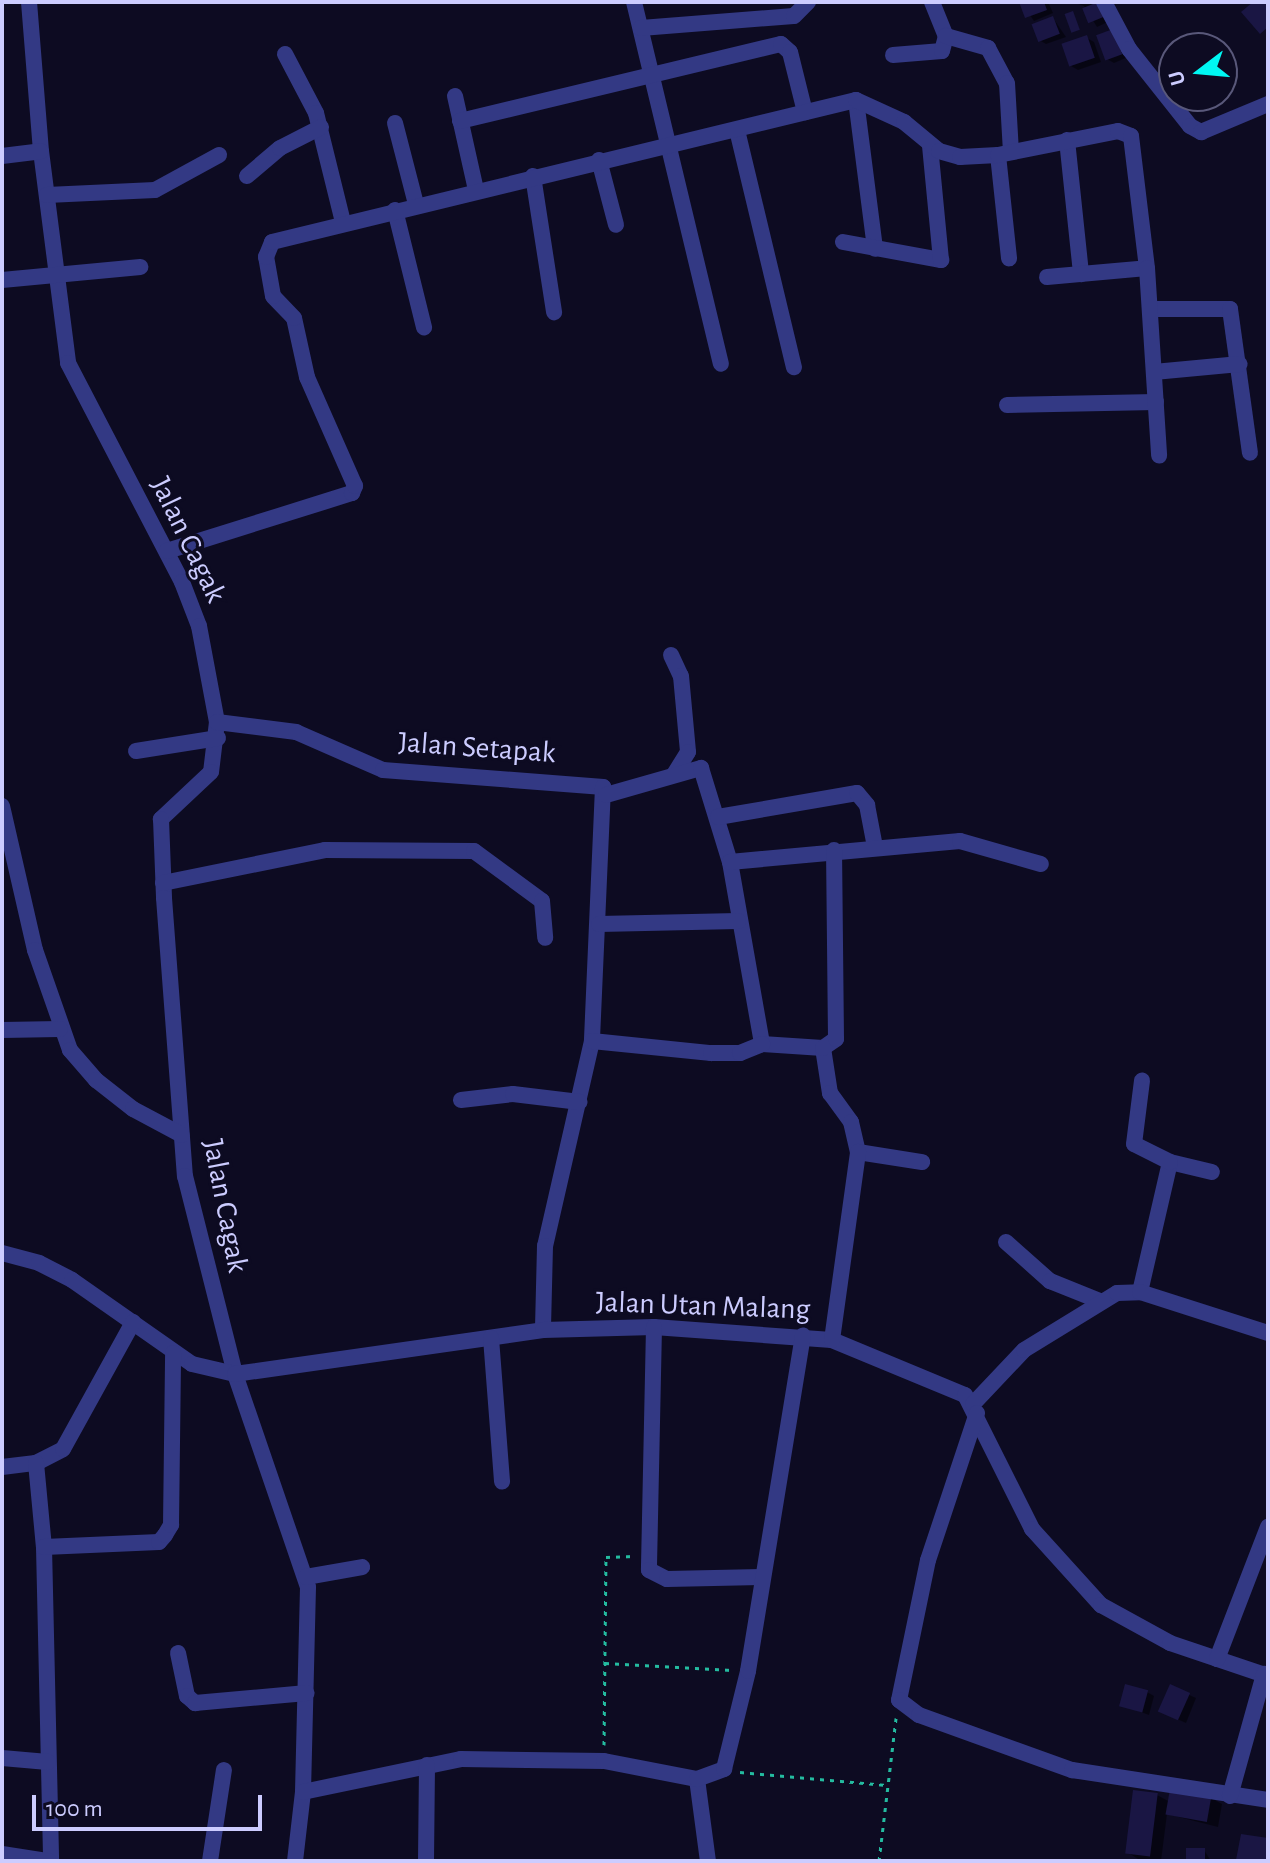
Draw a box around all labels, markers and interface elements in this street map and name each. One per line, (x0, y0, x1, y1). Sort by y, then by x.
north arrow (1158, 32, 1238, 112)
text: U (1164, 68, 1189, 88)
street label: Jalan Cagak (142, 471, 234, 609)
street label: Jalan Setapak (397, 725, 557, 771)
street label: Jalan Cagak (194, 1136, 256, 1276)
street label: Jalan Utan Malang (595, 1284, 811, 1328)
scale bar (36, 1779, 266, 1829)
text: 100 m (46, 1797, 103, 1821)

